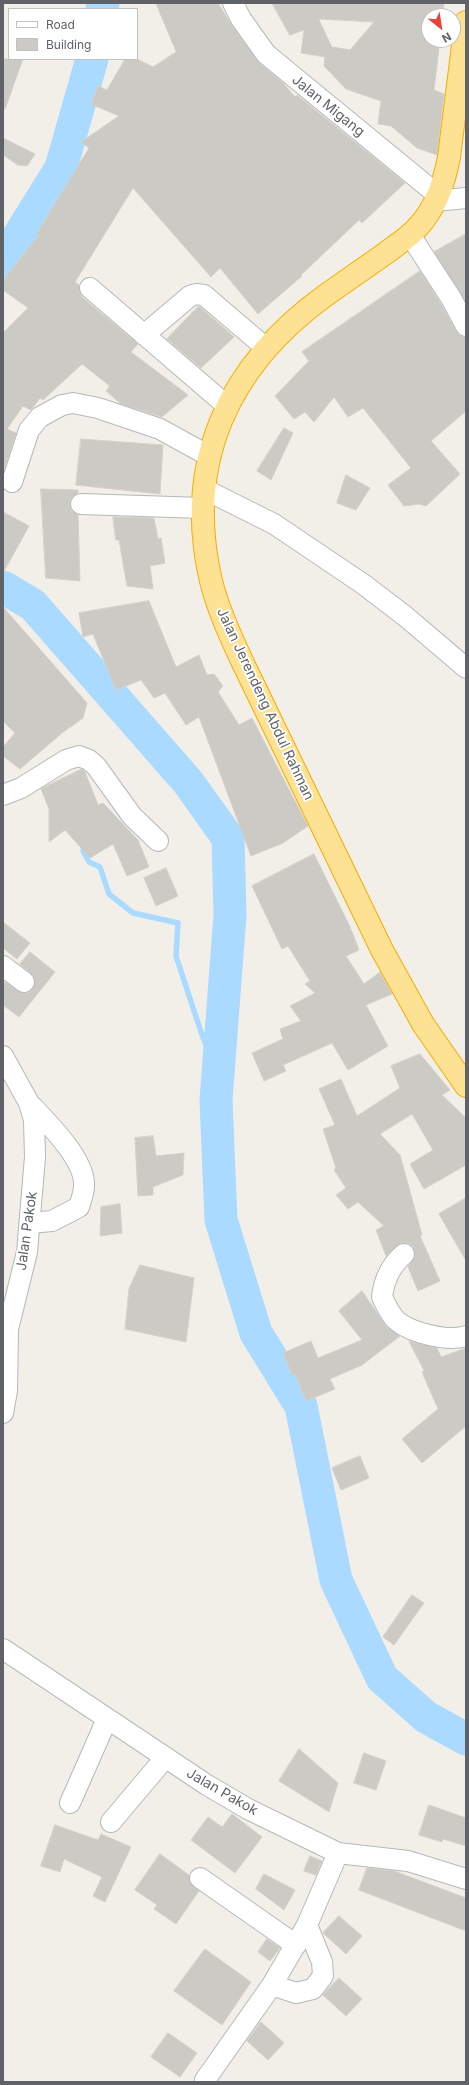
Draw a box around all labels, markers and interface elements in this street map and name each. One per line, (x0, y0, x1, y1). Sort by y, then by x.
legend (8, 8, 138, 60)
north arrow (421, 8, 461, 48)
text: Road (46, 17, 75, 32)
text: N (439, 29, 454, 46)
text: Building (46, 37, 91, 52)
street label: Jalan Migang (288, 72, 368, 140)
street label: Jalan Jerendeng Abdul Rahman (213, 605, 317, 803)
street label: Jalan Pakok (13, 1190, 41, 1272)
street label: Jalan Pakok (183, 1765, 261, 1819)

